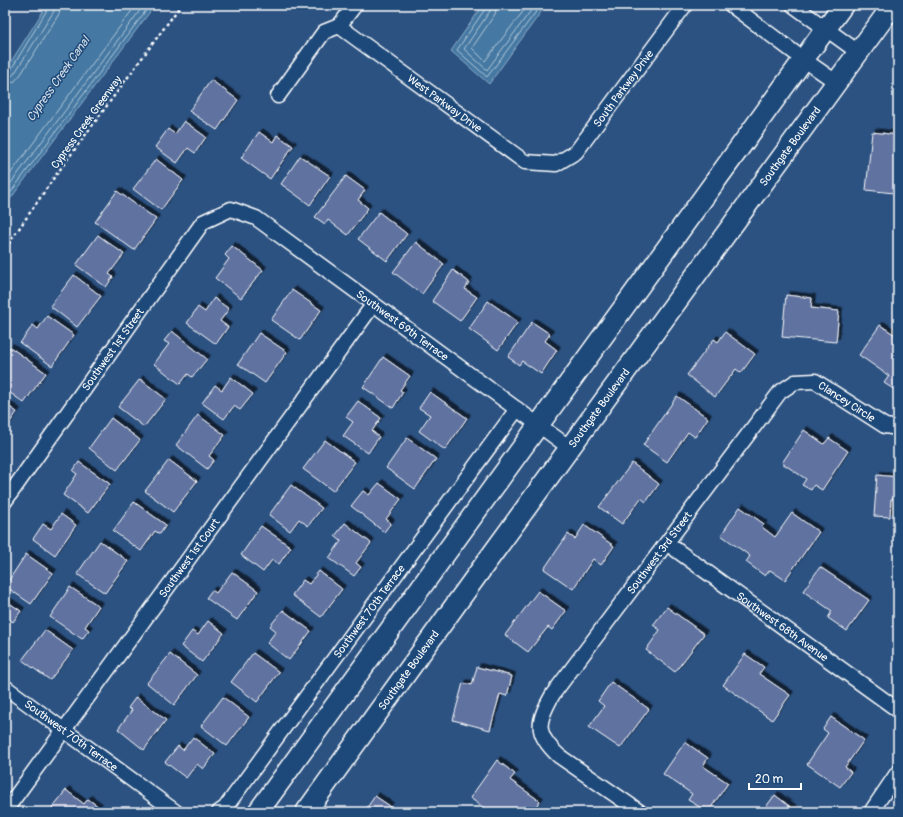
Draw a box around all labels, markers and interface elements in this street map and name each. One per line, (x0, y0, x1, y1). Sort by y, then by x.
water label: Cypress Creek Canal (24, 33, 94, 125)
street label: South Parkway Drive (591, 47, 657, 130)
street label: West Parkway Drive (405, 72, 485, 136)
street label: Cypress Creek Greenway (48, 73, 125, 171)
street label: Southgate Boulevard (757, 104, 824, 189)
street label: Southwest 69th Terrace (353, 288, 451, 364)
street label: Southwest 1st Street (79, 305, 147, 393)
street label: Southgate Boulevard (566, 366, 633, 451)
street label: Clancey Circle (816, 379, 878, 425)
street label: Southwest 3rd Street (624, 509, 695, 597)
street label: Southwest 1st Court (156, 516, 223, 600)
street label: Southwest 70th Terrace (331, 562, 408, 661)
street label: Southwest 68th Avenue (734, 589, 831, 665)
street label: Southgate Boulevard (376, 628, 442, 713)
street label: Southwest 70th Terrace (22, 697, 121, 775)
scale bar (749, 765, 801, 791)
text: 20 m (755, 772, 784, 787)

